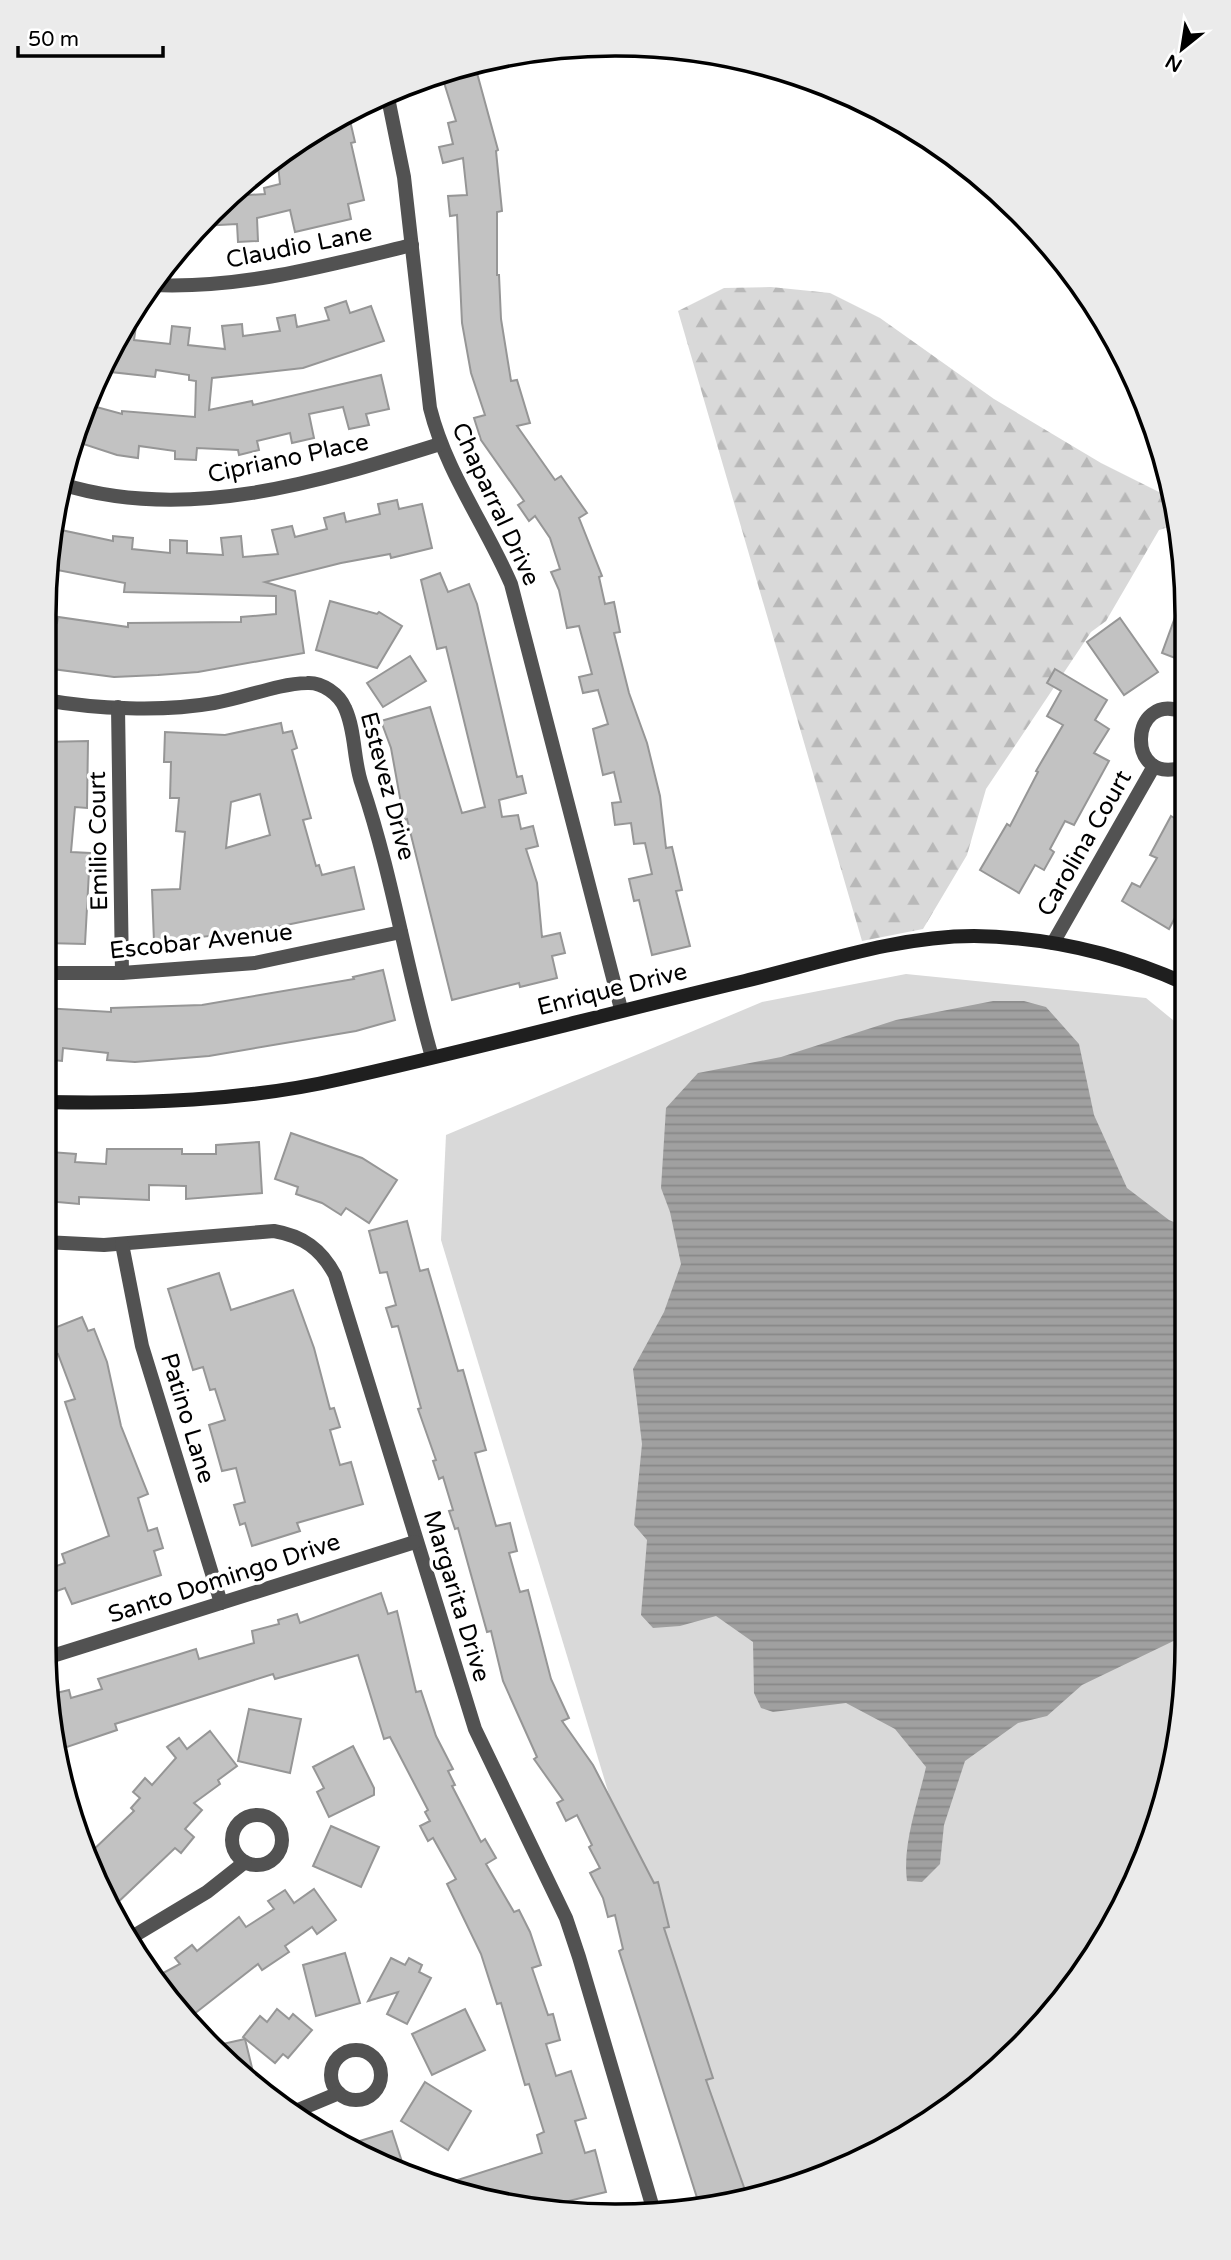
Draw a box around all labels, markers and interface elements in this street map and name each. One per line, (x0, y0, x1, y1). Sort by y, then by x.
scale bar (18, 14, 163, 58)
north arrow (1147, 14, 1217, 84)
text: 50 m (28, 27, 79, 52)
text: N (1162, 50, 1186, 76)
street label: Claudio Lane (224, 218, 375, 275)
street label: Chaparral Drive (445, 418, 546, 590)
street label: Cipriano Place (205, 427, 371, 490)
street label: Estevez Drive (354, 709, 421, 864)
street label: Carolina Court (1031, 765, 1138, 921)
street label: Emilio Court (83, 771, 114, 911)
street label: Escobar Avenue (108, 917, 294, 966)
street label: Enrique Drive (534, 957, 690, 1022)
street label: Patino Lane (154, 1349, 221, 1487)
street label: Margarita Drive (417, 1507, 496, 1685)
street label: Santo Domingo Drive (104, 1527, 344, 1630)

